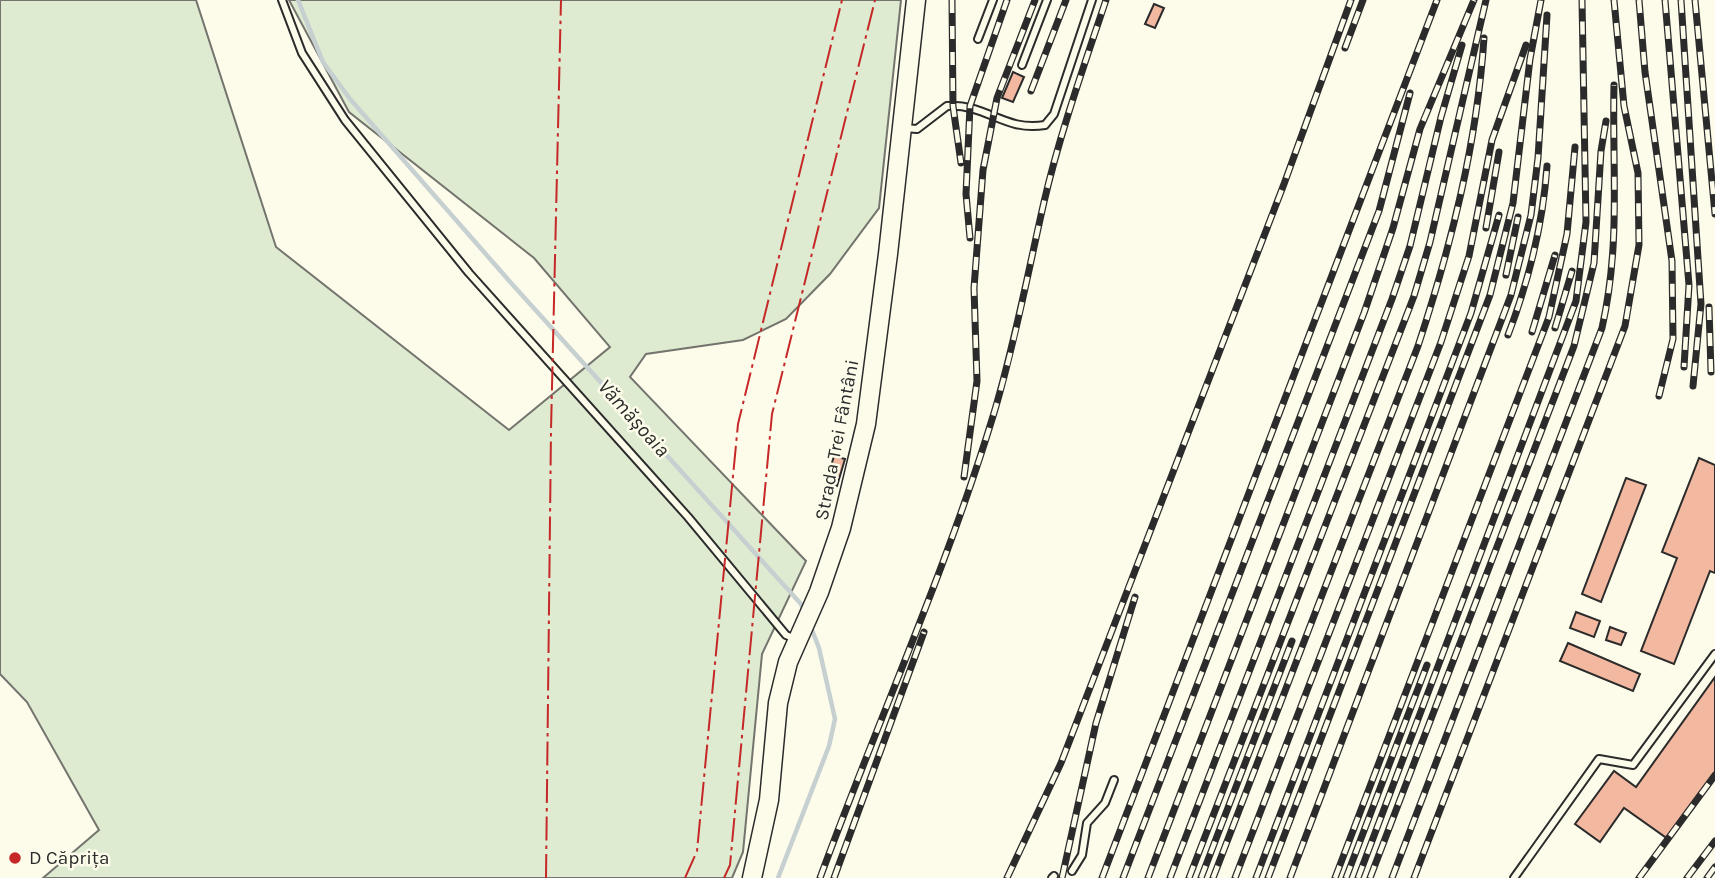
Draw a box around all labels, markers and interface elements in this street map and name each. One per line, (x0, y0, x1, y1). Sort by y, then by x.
street label: Strada Trei Fântâni (811, 358, 863, 522)
water label: Vămășoaia (593, 374, 675, 462)
place label: D Căprița (29, 847, 109, 869)
marker: D Căprița (7, 850, 23, 866)

